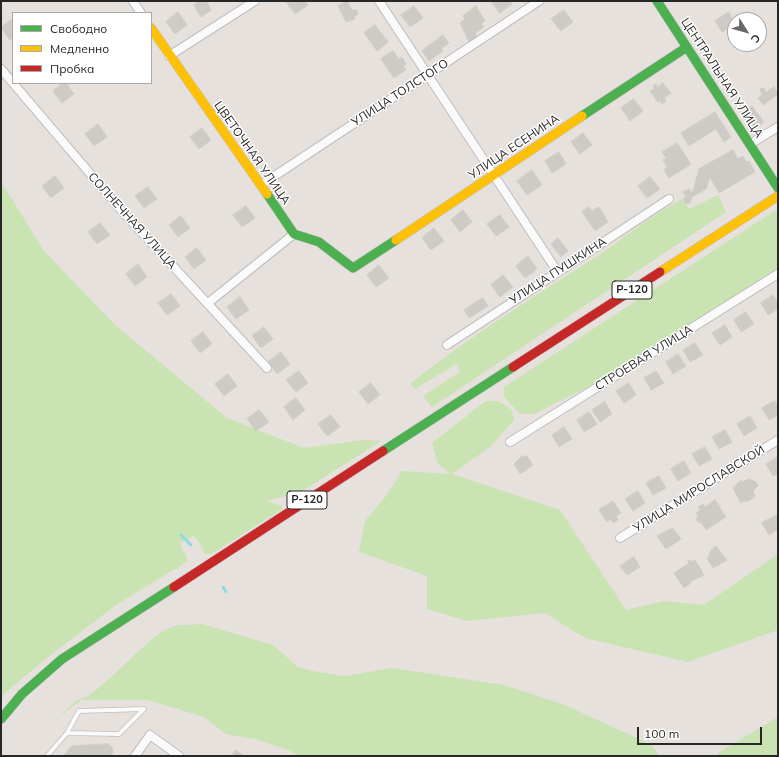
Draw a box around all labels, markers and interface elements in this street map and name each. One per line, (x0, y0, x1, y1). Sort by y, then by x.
legend (12, 12, 152, 84)
north arrow (727, 12, 767, 52)
street label: ЦЕНТРАЛЬНАЯ УЛИЦА (678, 15, 766, 141)
text: Свободно (50, 21, 107, 36)
text: С (748, 31, 764, 46)
text: Медленно (50, 41, 109, 56)
street label: УЛИЦА ТОЛСТОГО (349, 56, 451, 130)
text: Пробка (50, 61, 94, 76)
street label: ЦВЕТОЧНАЯ УЛИЦА (211, 99, 293, 207)
street label: УЛИЦА ЕСЕНИНА (466, 111, 562, 183)
street label: СОЛНЕЧНАЯ УЛИЦА (85, 170, 179, 272)
street label: УЛИЦА ПУШКИНА (507, 234, 609, 308)
road number: Р-120 (612, 281, 652, 299)
street label: СТРОЕВАЯ УЛИЦА (593, 322, 695, 394)
street label: УЛИЦА МИРОСЛАВСКОЙ (631, 442, 767, 536)
road number: Р-120 (287, 491, 327, 509)
scale bar (639, 719, 764, 745)
text: 100 m (644, 726, 679, 741)

